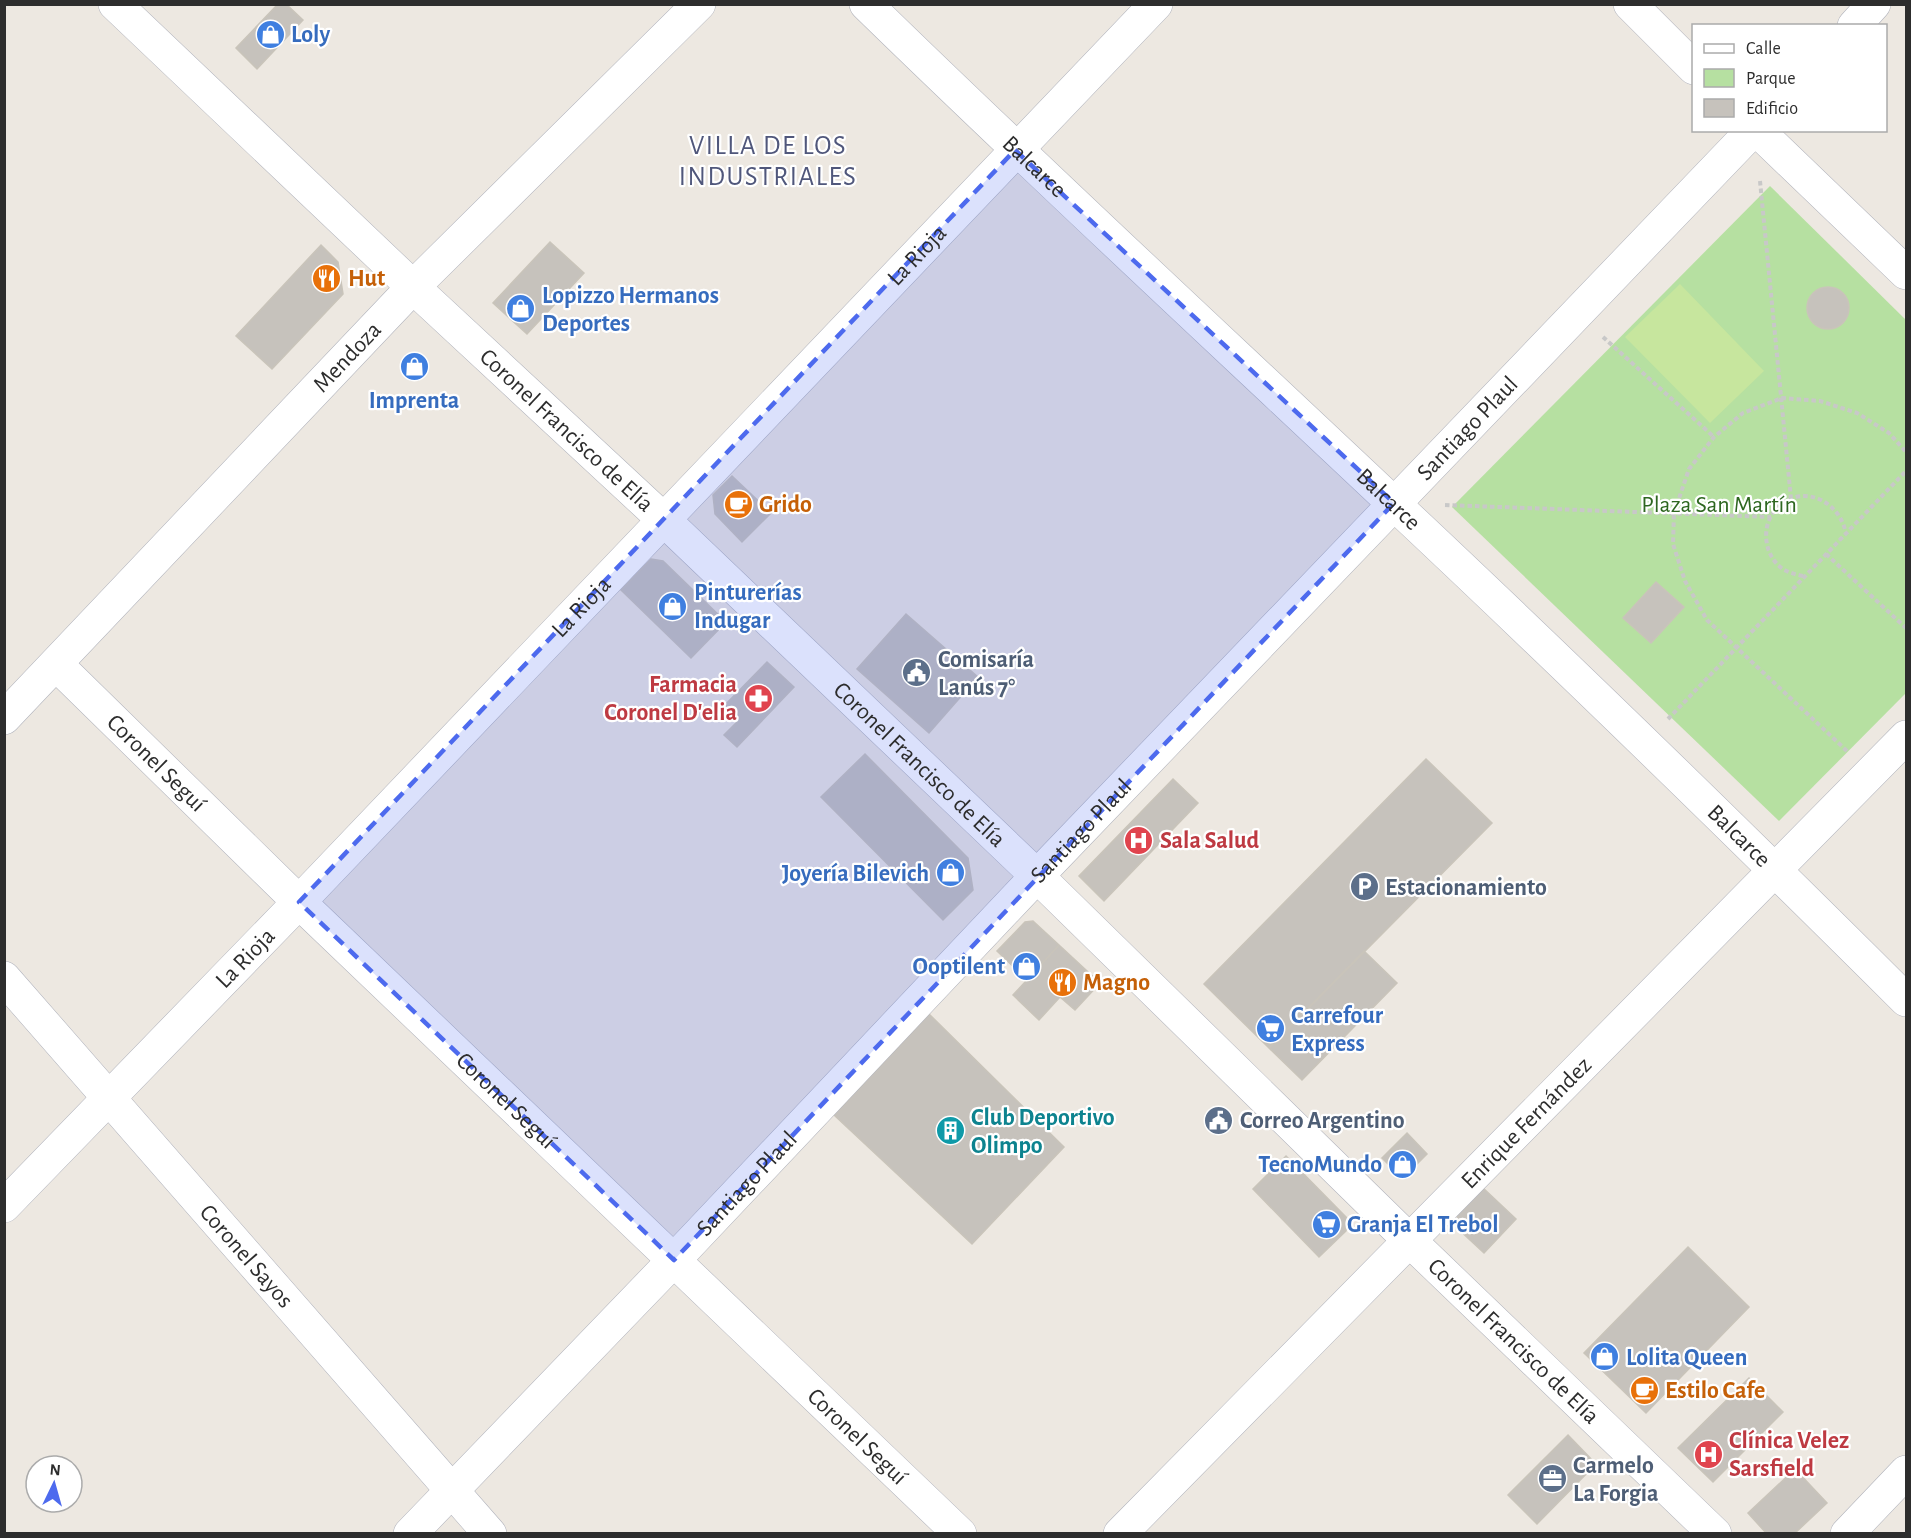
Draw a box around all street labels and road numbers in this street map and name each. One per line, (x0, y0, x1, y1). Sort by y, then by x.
street label: Balcarce (998, 131, 1071, 202)
street label: La Rioja (883, 221, 951, 291)
street label: Mendoza (309, 318, 386, 397)
street label: Coronel Francisco de Elía (475, 344, 658, 517)
street label: Santiago Plaul (1413, 372, 1523, 485)
street label: Balcarce (1352, 464, 1425, 535)
street label: La Rioja (548, 572, 616, 642)
street label: Coronel Francisco de Elía (829, 678, 1010, 852)
street label: Coronel Seguí (102, 710, 210, 817)
street label: Santiago Plaul (1026, 775, 1136, 888)
street label: Balcarce (1703, 800, 1775, 872)
street label: La Rioja (211, 924, 280, 993)
street label: Coronel Seguí (451, 1048, 560, 1154)
street label: Enrique Fernández (1457, 1053, 1596, 1194)
street label: Santiago Plaul (693, 1127, 802, 1241)
street label: Coronel Sayos (195, 1200, 297, 1313)
street label: Coronel Francisco de Elía (1423, 1254, 1604, 1429)
street label: Coronel Seguí (802, 1384, 911, 1490)

